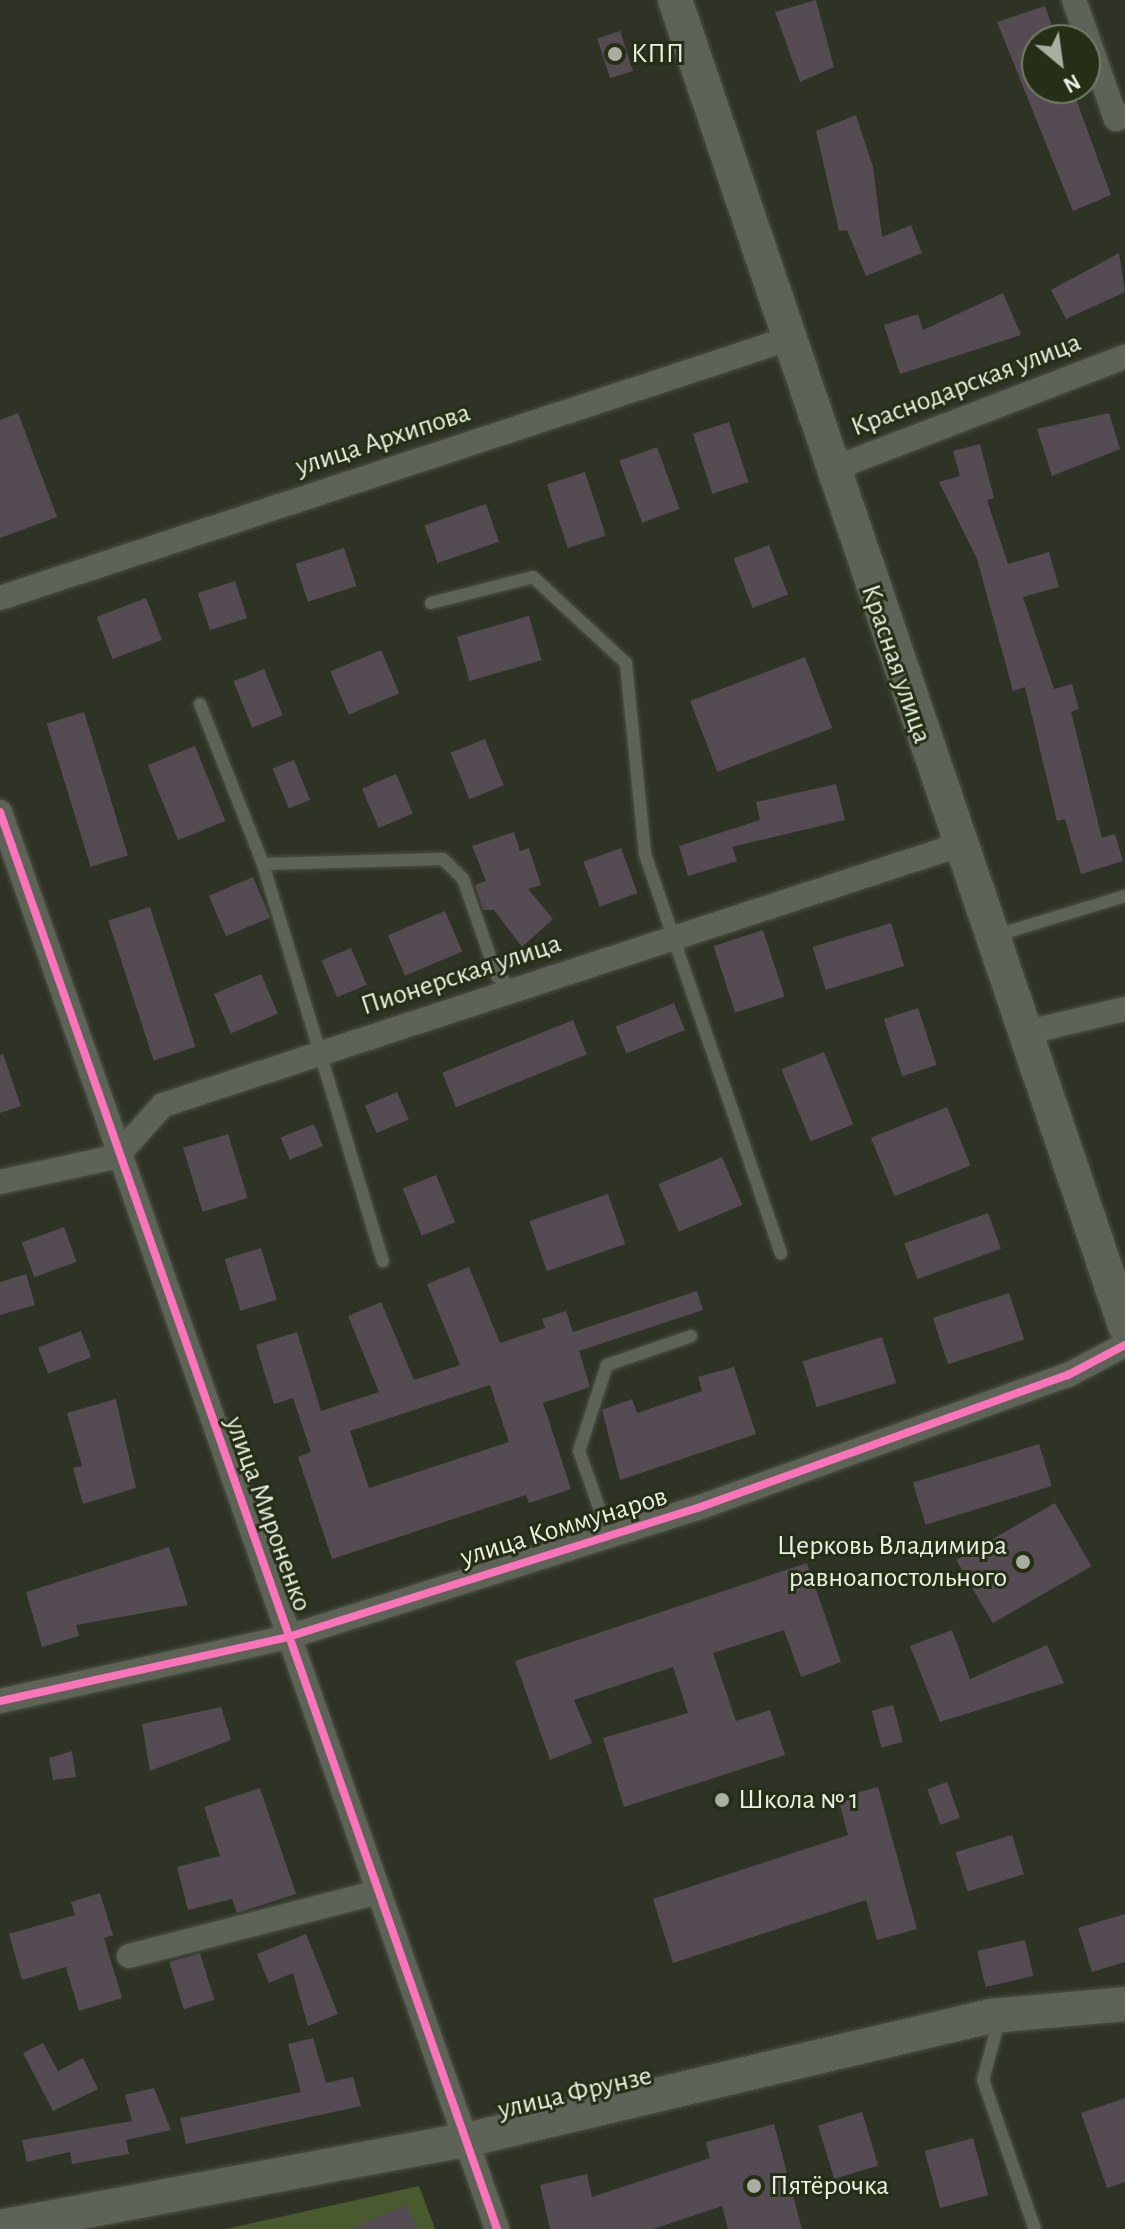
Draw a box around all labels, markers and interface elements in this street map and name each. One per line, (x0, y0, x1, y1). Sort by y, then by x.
north arrow (1021, 24, 1101, 104)
place label: КПП (631, 37, 684, 71)
marker: КПП (606, 45, 624, 63)
text: N (1060, 70, 1084, 97)
street label: Краснодарская улица (846, 326, 1086, 444)
street label: улица Архипова (291, 396, 475, 484)
street label: Красная улица (853, 580, 939, 748)
street label: Пионерская улица (357, 927, 565, 1023)
street label: улица Мироненко (217, 1412, 319, 1616)
street label: улица Коммунаров (457, 1480, 671, 1574)
place label: Церковь Владимира равноапостольного (777, 1529, 1007, 1595)
marker: Церковь Владимира равноапостольного (1014, 1553, 1032, 1571)
place label: Школа № 1 (738, 1783, 859, 1817)
marker: Школа № 1 (713, 1791, 731, 1809)
street label: улица Фрунзе (495, 2059, 655, 2127)
place label: Пятёрочка (770, 2169, 889, 2203)
marker: Пятёрочка (745, 2177, 763, 2195)

